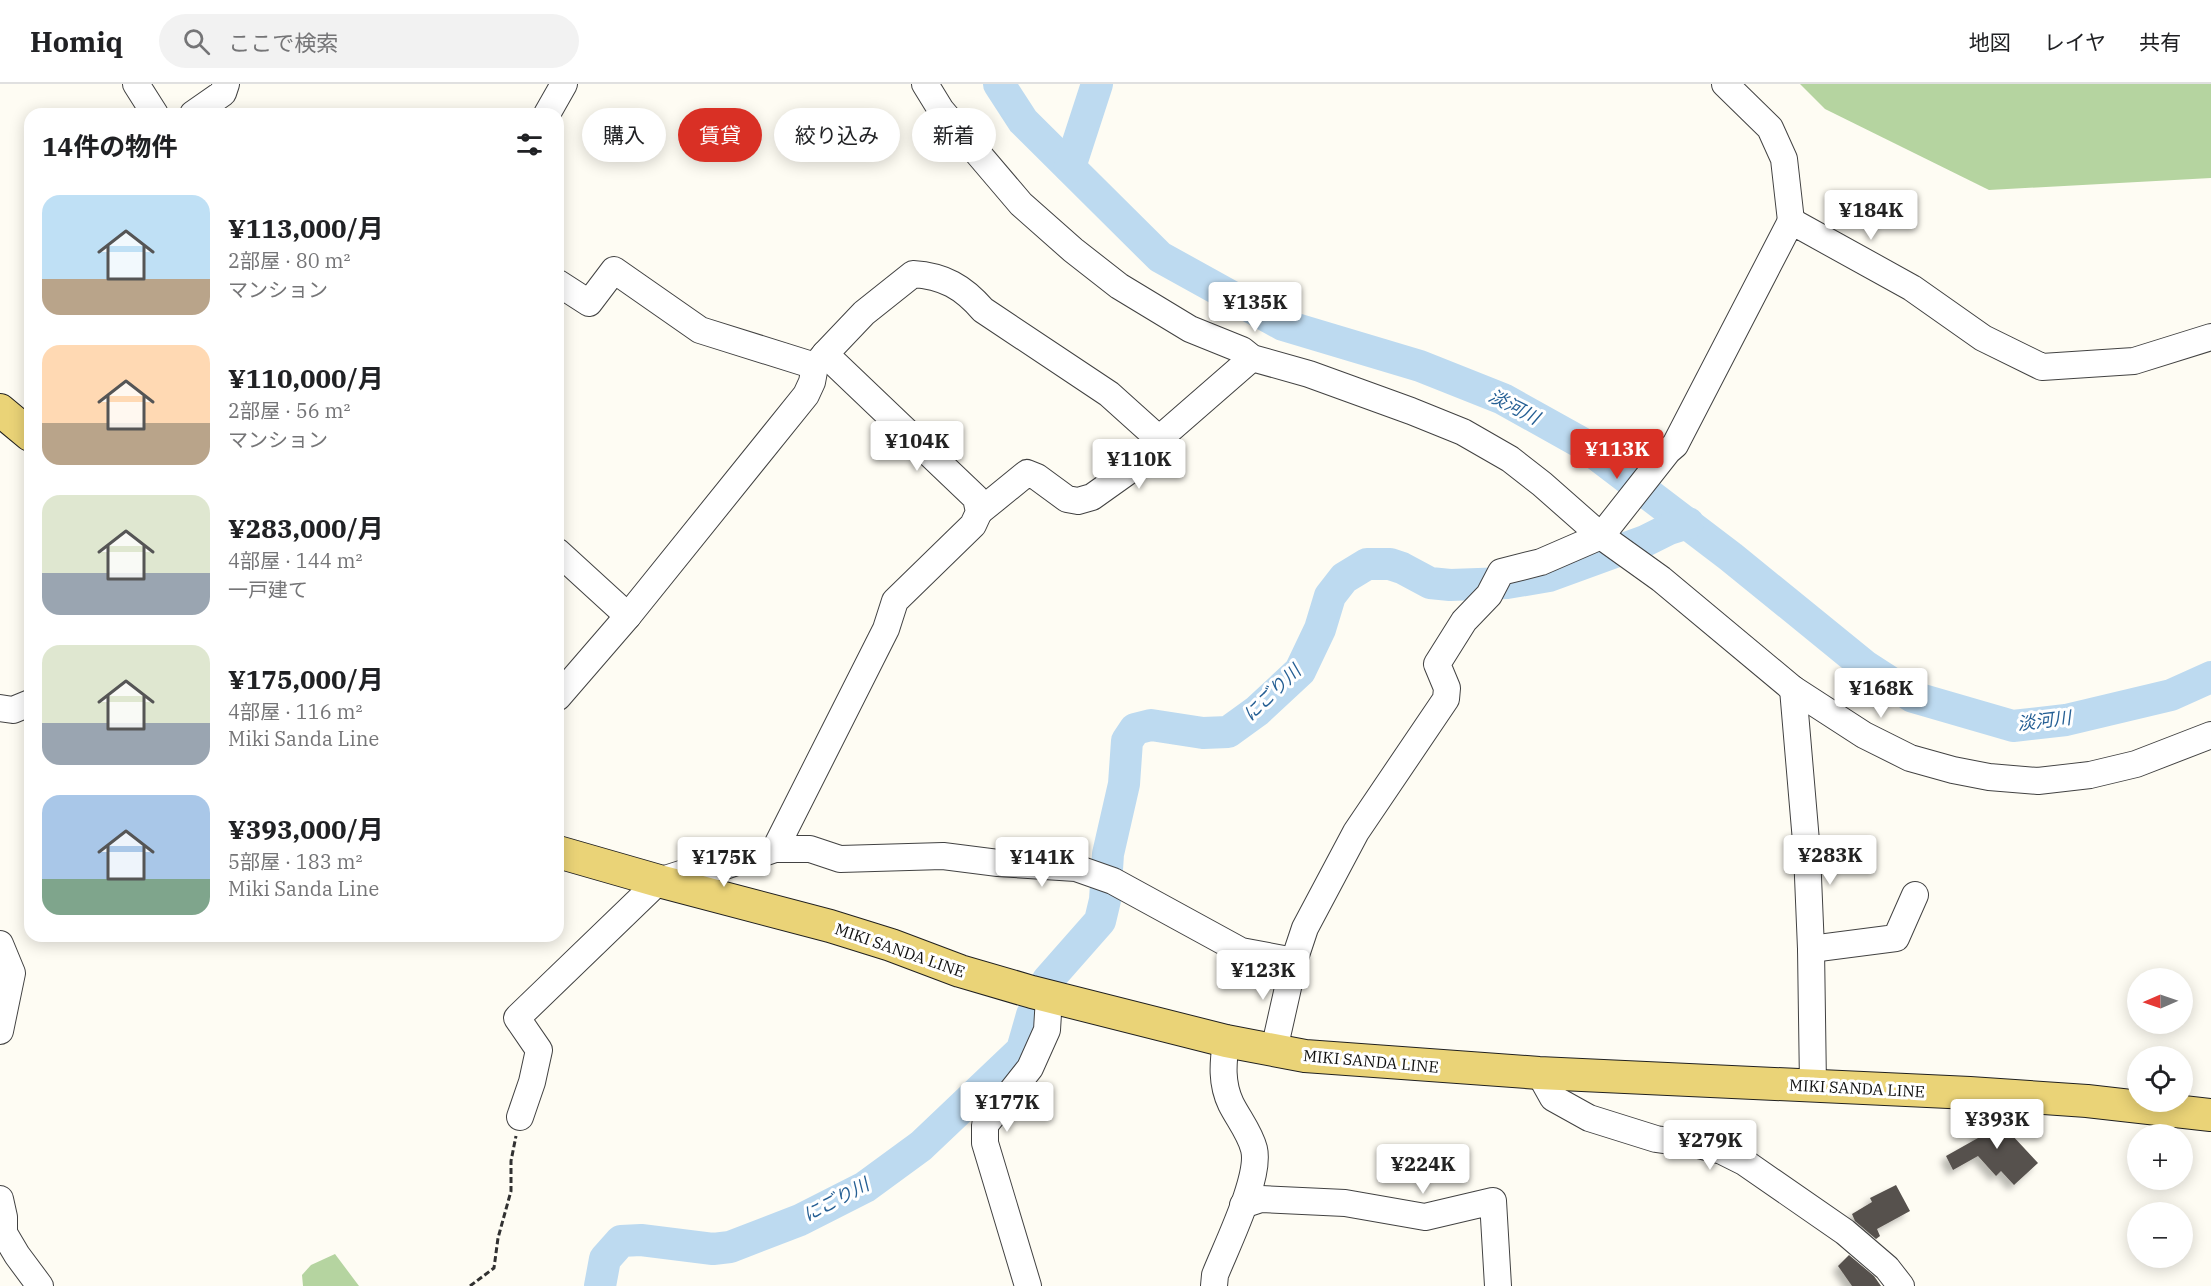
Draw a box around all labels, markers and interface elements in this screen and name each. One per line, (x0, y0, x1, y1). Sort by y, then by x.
search box (159, 14, 579, 68)
text: Homiq (30, 23, 123, 60)
icon: search (180, 25, 213, 58)
text: ここで検索 (228, 28, 338, 57)
text: 地図 (1969, 28, 2011, 56)
text: レイヤ (2044, 28, 2106, 56)
text: 共有 (2139, 28, 2181, 56)
chip: 購入 (582, 108, 666, 162)
chip: 賃貸 (678, 108, 762, 162)
chip: 絞り込み (774, 108, 900, 162)
chip: 新着 (912, 108, 996, 162)
icon: filters (513, 128, 546, 161)
text: 14件の物件 (42, 129, 177, 163)
pin: ¥184K (1829, 190, 1913, 241)
text: ¥184K (1839, 196, 1903, 223)
text: ¥113,000/月 (228, 211, 384, 245)
icon: home (90, 219, 162, 291)
text: 2部屋 · 80 m² (228, 247, 350, 274)
text: マンション (228, 276, 328, 303)
pin: ¥135K (1213, 282, 1297, 333)
text: ¥135K (1223, 288, 1287, 315)
text: ¥110,000/月 (228, 361, 384, 395)
icon: home (90, 369, 162, 441)
water label: 淡河川 (1485, 384, 1545, 430)
text: 2部屋 · 56 m² (228, 397, 350, 424)
pin: ¥104K (875, 421, 959, 472)
text: マンション (228, 426, 328, 453)
text: ¥104K (885, 427, 949, 454)
pin: ¥113K (1575, 429, 1659, 480)
text: ¥113K (1585, 435, 1649, 462)
pin: ¥110K (1097, 439, 1181, 490)
text: ¥110K (1107, 445, 1171, 472)
text: ¥283,000/月 (228, 511, 384, 545)
icon: home (90, 519, 162, 591)
text: 4部屋 · 144 m² (228, 547, 362, 574)
text: 一戸建て (228, 576, 308, 603)
water label: にごり川 (1238, 658, 1307, 726)
text: ¥175,000/月 (228, 662, 384, 696)
pin: ¥168K (1839, 668, 1923, 719)
icon: home (90, 669, 162, 741)
text: ¥168K (1849, 674, 1913, 701)
text: 4部屋 · 116 m² (228, 698, 362, 725)
water label: 淡河川 (2016, 706, 2074, 735)
text: Miki Sanda Line (228, 725, 379, 752)
text: ¥393,000/月 (228, 812, 384, 846)
icon: home (90, 819, 162, 891)
pin: ¥283K (1788, 835, 1872, 886)
pin: ¥175K (682, 837, 766, 888)
pin: ¥141K (1000, 837, 1084, 888)
text: ¥283K (1798, 841, 1862, 868)
text: ¥175K (692, 843, 756, 870)
text: ¥141K (1010, 843, 1074, 870)
text: 5部屋 · 183 m² (228, 848, 362, 875)
text: Miki Sanda Line (228, 875, 379, 902)
street label: MIKI SANDA LINE (832, 918, 968, 982)
pin: ¥123K (1221, 950, 1305, 1001)
text: ¥123K (1231, 956, 1295, 983)
north arrow (2127, 968, 2193, 1034)
map controls (2127, 968, 2193, 1268)
street label: MIKI SANDA LINE (1302, 1045, 1440, 1077)
button: locate (2127, 1046, 2193, 1112)
street label: MIKI SANDA LINE (1789, 1074, 1925, 1102)
pin: ¥177K (965, 1082, 1049, 1133)
text: ¥177K (975, 1088, 1039, 1115)
pin: ¥393K (1955, 1099, 2039, 1150)
text: ¥393K (1965, 1105, 2029, 1132)
pin: ¥279K (1668, 1120, 1752, 1171)
button: + (2127, 1124, 2193, 1190)
text: ¥279K (1678, 1126, 1742, 1153)
pin: ¥224K (1381, 1144, 1465, 1195)
text: ¥224K (1391, 1150, 1455, 1177)
water label: にごり川 (799, 1172, 875, 1227)
button: − (2127, 1202, 2193, 1268)

